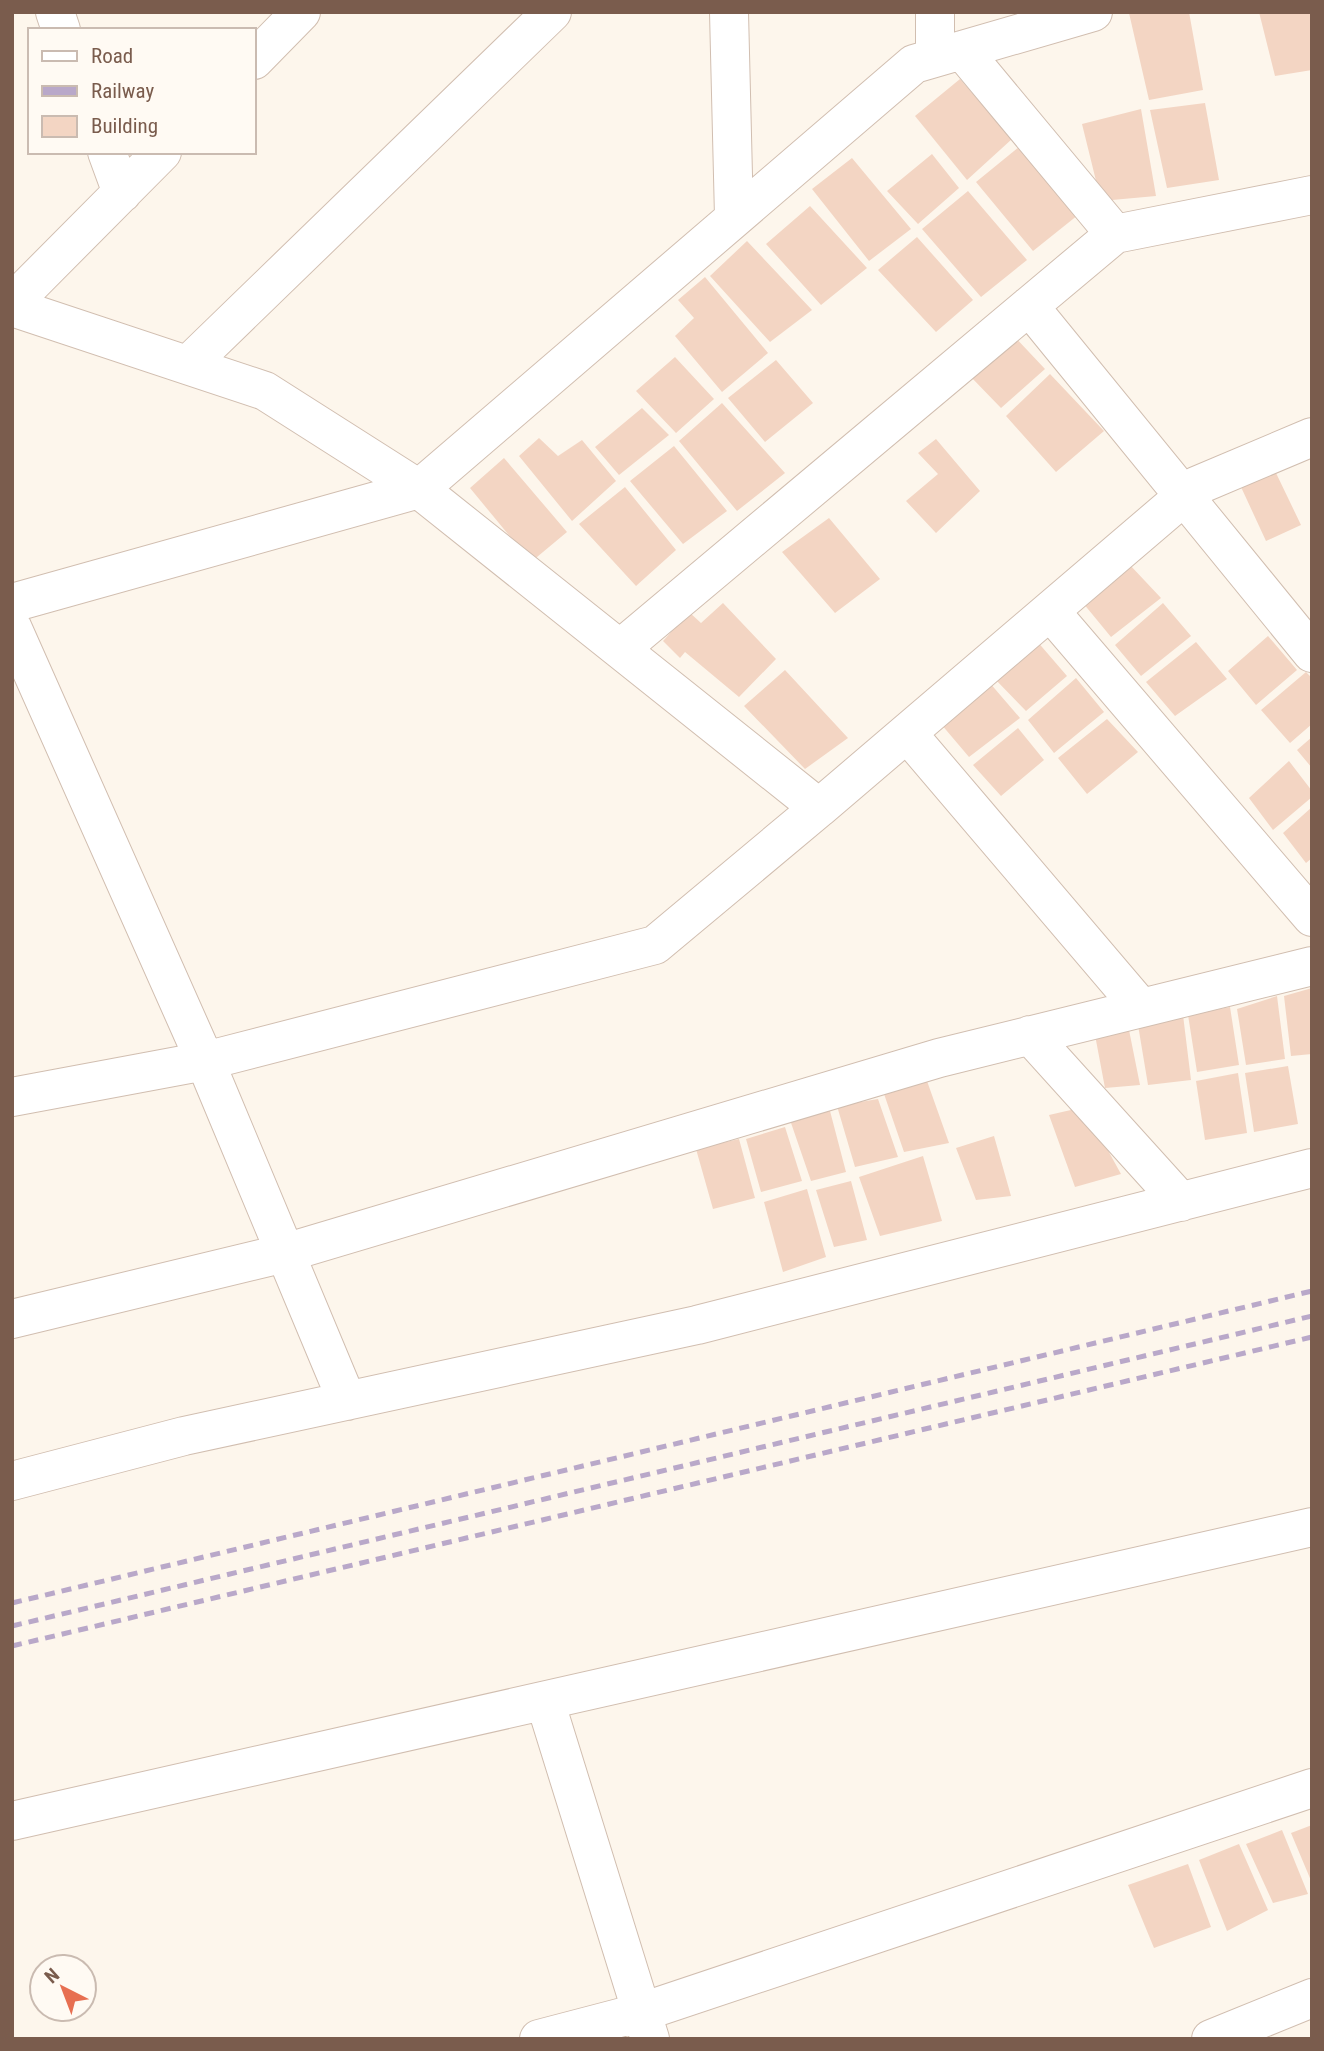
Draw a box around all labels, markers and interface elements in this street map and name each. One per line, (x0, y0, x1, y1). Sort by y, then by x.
legend (28, 28, 256, 154)
text: Road (91, 44, 133, 68)
text: Railway (91, 79, 154, 103)
text: Building (91, 114, 158, 138)
north arrow (28, 1953, 98, 2023)
text: N (40, 1963, 64, 1988)

